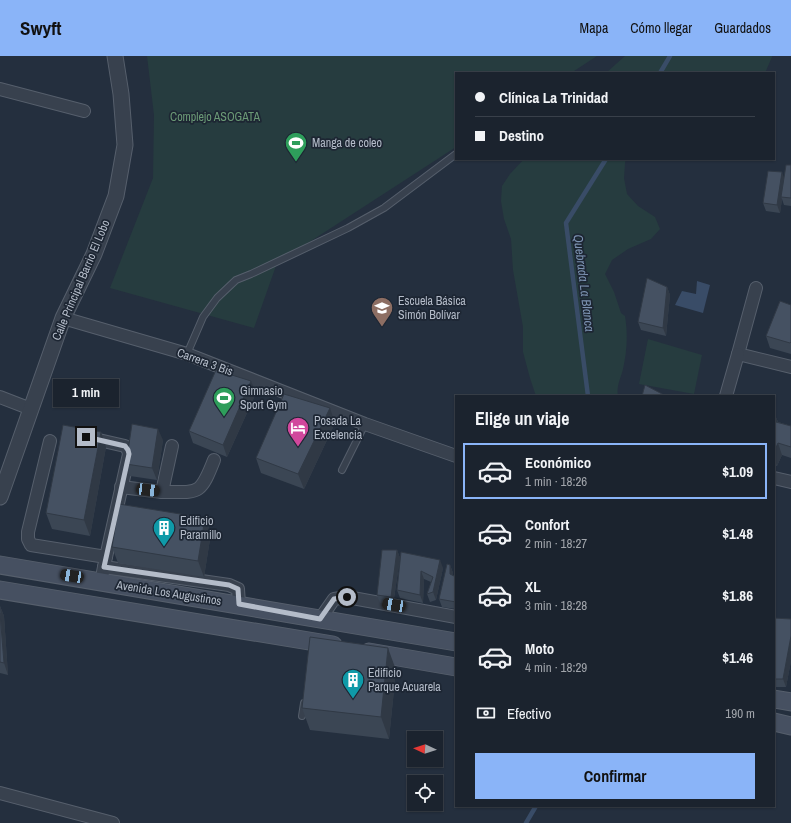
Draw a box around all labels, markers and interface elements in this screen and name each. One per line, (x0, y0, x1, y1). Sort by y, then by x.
text: Swyft (20, 15, 62, 41)
text: Mapa (580, 19, 608, 37)
text: Cómo llegar (630, 19, 692, 37)
text: Guardados (714, 19, 771, 37)
text: Clínica La Trinidad (499, 87, 608, 108)
park label: Complejo ASOGATA (170, 109, 260, 125)
text: Destino (499, 125, 544, 146)
sports icon: Manga de coleo (283, 130, 309, 163)
place label: Manga de coleo (312, 135, 382, 151)
street label: Calle Principal Barrio El Lobo (48, 217, 114, 343)
water label: Quebrada La Blanca (570, 233, 598, 333)
place label: Escuela Básica Simón Bolívar (398, 293, 466, 323)
school or university icon: Escuela Básica Simón Bolívar (369, 295, 395, 328)
street label: Carrera 3 Bis (175, 344, 235, 380)
callout: 1 min (53, 379, 119, 407)
place label: Gimnasio Sport Gym (240, 383, 287, 413)
text: 1 min (72, 384, 100, 401)
sports icon: Gimnasio Sport Gym (211, 385, 237, 418)
text: Elige un viaje (475, 406, 569, 431)
place label: Posada La Excelencia (314, 413, 363, 443)
hotel icon: Posada La Excelencia (285, 415, 311, 448)
route end (77, 428, 95, 446)
text: Económico (525, 452, 591, 473)
icon: car (477, 453, 513, 489)
text: $1.09 (722, 461, 753, 482)
text: 1 min · 18:26 (525, 473, 587, 490)
car (135, 483, 161, 497)
place label: Edificio Paramillo (180, 513, 222, 543)
text: Confort (525, 514, 569, 535)
building icon: Edificio Paramillo (151, 515, 177, 548)
icon: car (477, 515, 513, 551)
text: $1.48 (722, 523, 753, 544)
text: 2 min · 18:27 (525, 535, 587, 552)
car (59, 568, 85, 584)
text: XL (525, 576, 541, 597)
street label: Avenida Los Augustinos (114, 577, 223, 609)
icon: car (477, 577, 513, 613)
text: $1.86 (722, 585, 753, 606)
route start (338, 588, 356, 606)
car (381, 597, 407, 613)
text: 3 min · 18:28 (525, 597, 587, 614)
text: Moto (525, 638, 554, 659)
icon: car (477, 639, 513, 675)
text: $1.46 (722, 647, 753, 668)
text: 4 min · 18:29 (525, 659, 587, 676)
place label: Edificio Parque Acuarela (368, 665, 441, 695)
building icon: Edificio Parque Acuarela (340, 667, 366, 700)
icon: cash (475, 702, 497, 724)
text: Efectivo (507, 703, 551, 724)
text: 190 m (725, 705, 755, 722)
north arrow (407, 731, 443, 767)
map controls (407, 731, 443, 811)
button: Confirmar (475, 753, 755, 799)
button: locate (407, 775, 443, 811)

